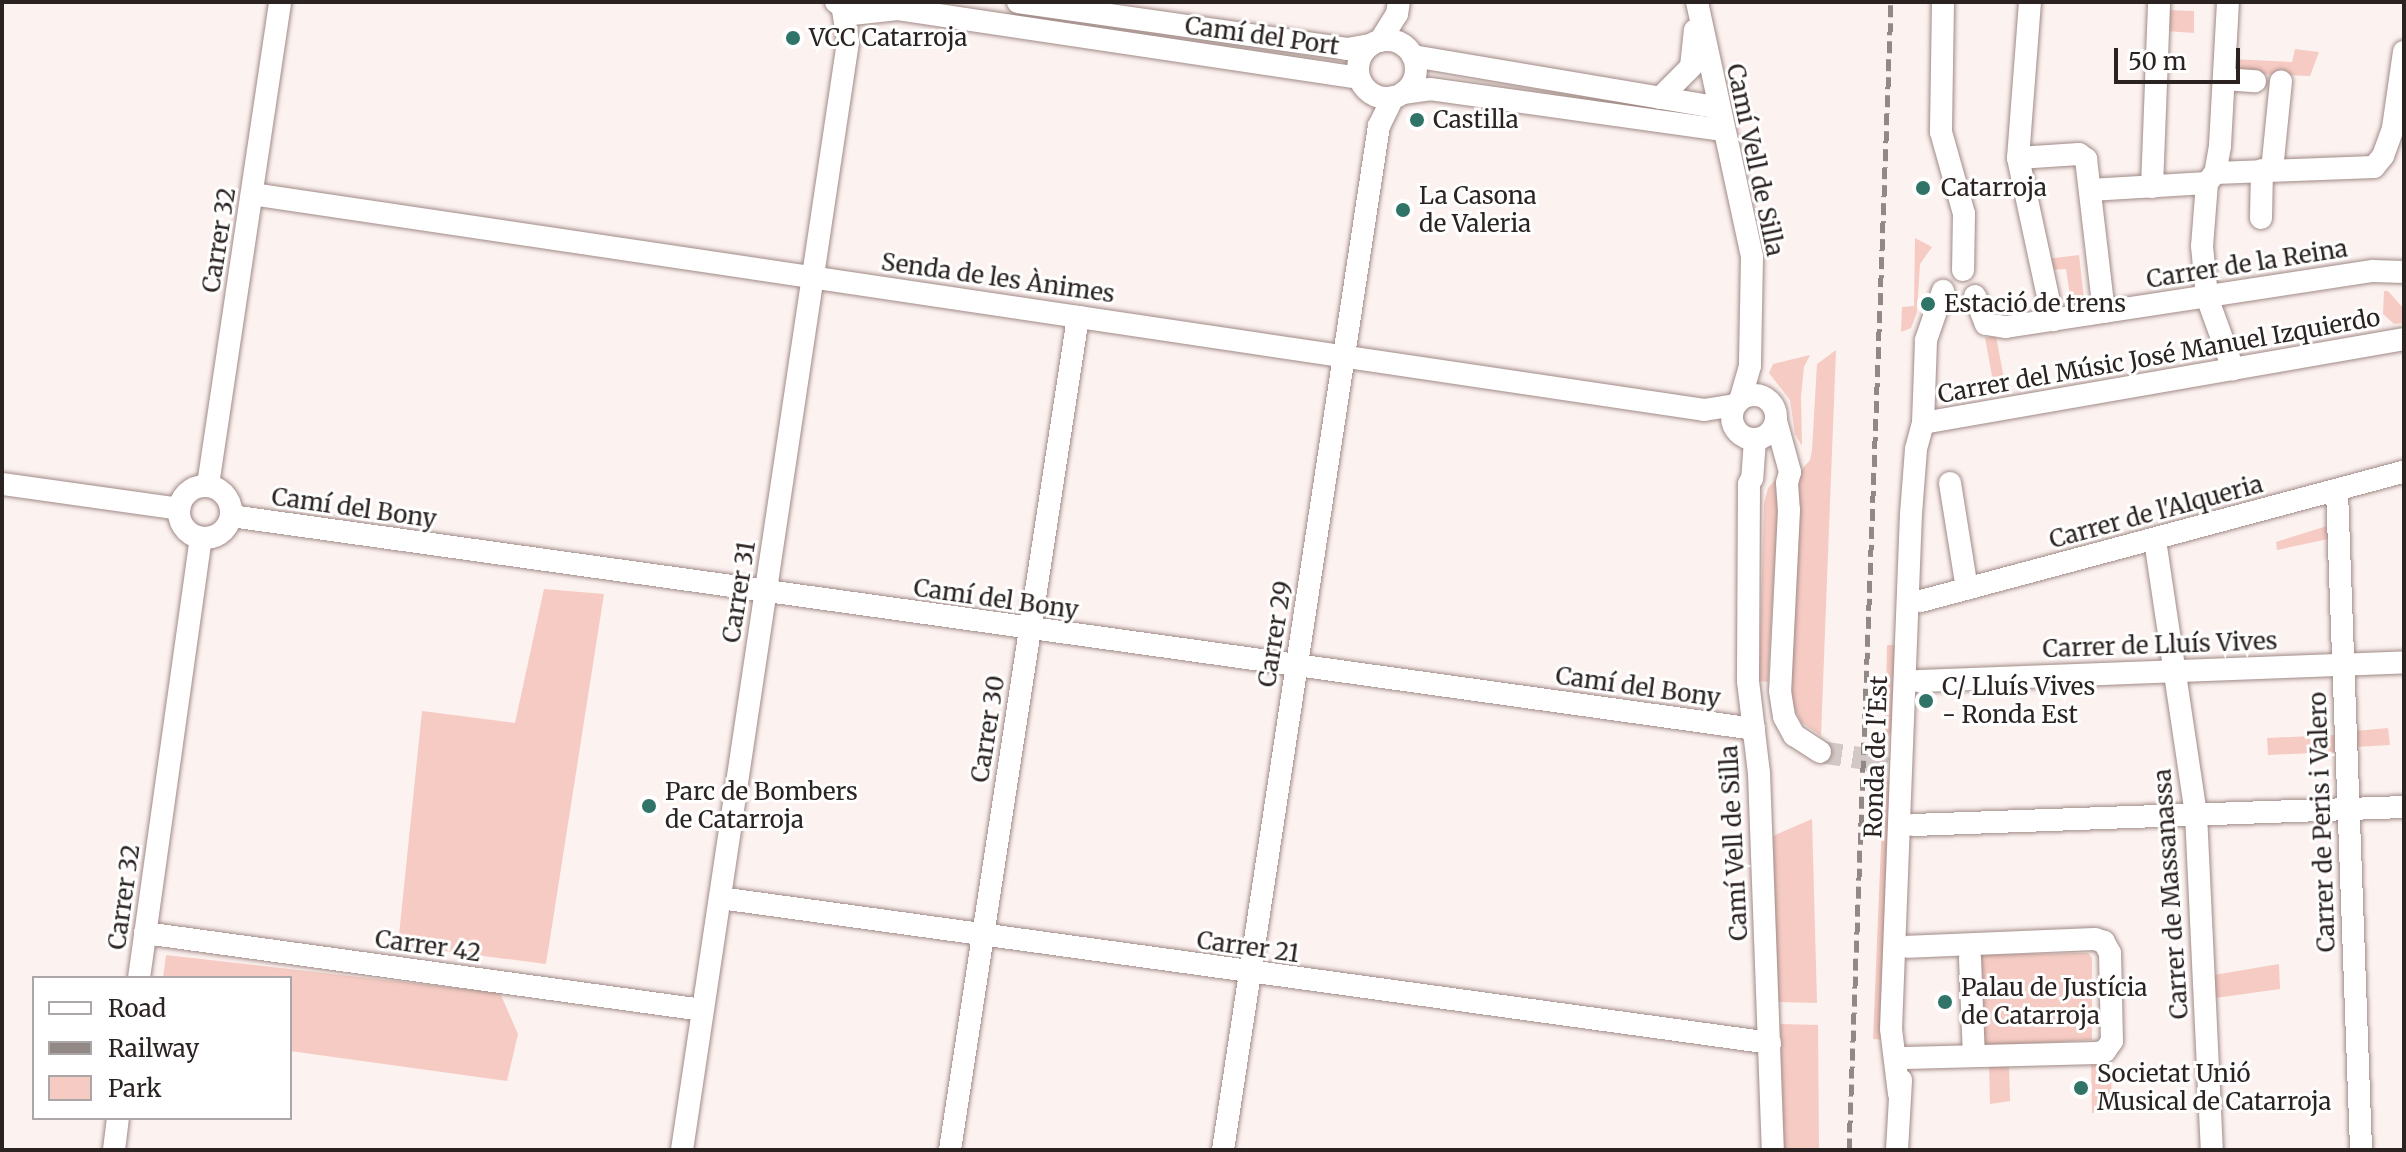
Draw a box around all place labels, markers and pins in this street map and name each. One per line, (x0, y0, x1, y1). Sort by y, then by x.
place label: VCC Catarroja (809, 24, 967, 52)
marker: VCC Catarroja (784, 29, 802, 47)
place label: Castilla (1433, 106, 1519, 134)
marker: Castilla (1408, 111, 1426, 129)
place label: Catarroja (1941, 174, 2047, 202)
marker: Catarroja (1912, 177, 1934, 199)
place label: La Casona de Valeria (1419, 182, 1537, 238)
marker: La Casona de Valeria (1394, 201, 1412, 219)
place label: Estació de trens (1944, 290, 2126, 318)
marker: Estació de trens (1919, 295, 1937, 313)
place label: C/ Lluís Vives - Ronda Est (1942, 673, 2095, 729)
marker: C/ Lluís Vives - Ronda Est (1917, 692, 1935, 710)
place label: Parc de Bombers de Catarroja (665, 778, 858, 834)
marker: Parc de Bombers de Catarroja (640, 797, 658, 815)
place label: Palau de Justícia de Catarroja (1961, 974, 2147, 1030)
marker: Palau de Justícia de Catarroja (1936, 993, 1954, 1011)
place label: Societat Unió Musical de Catarroja (2097, 1060, 2331, 1116)
marker: Societat Unió Musical de Catarroja (2072, 1079, 2090, 1097)

